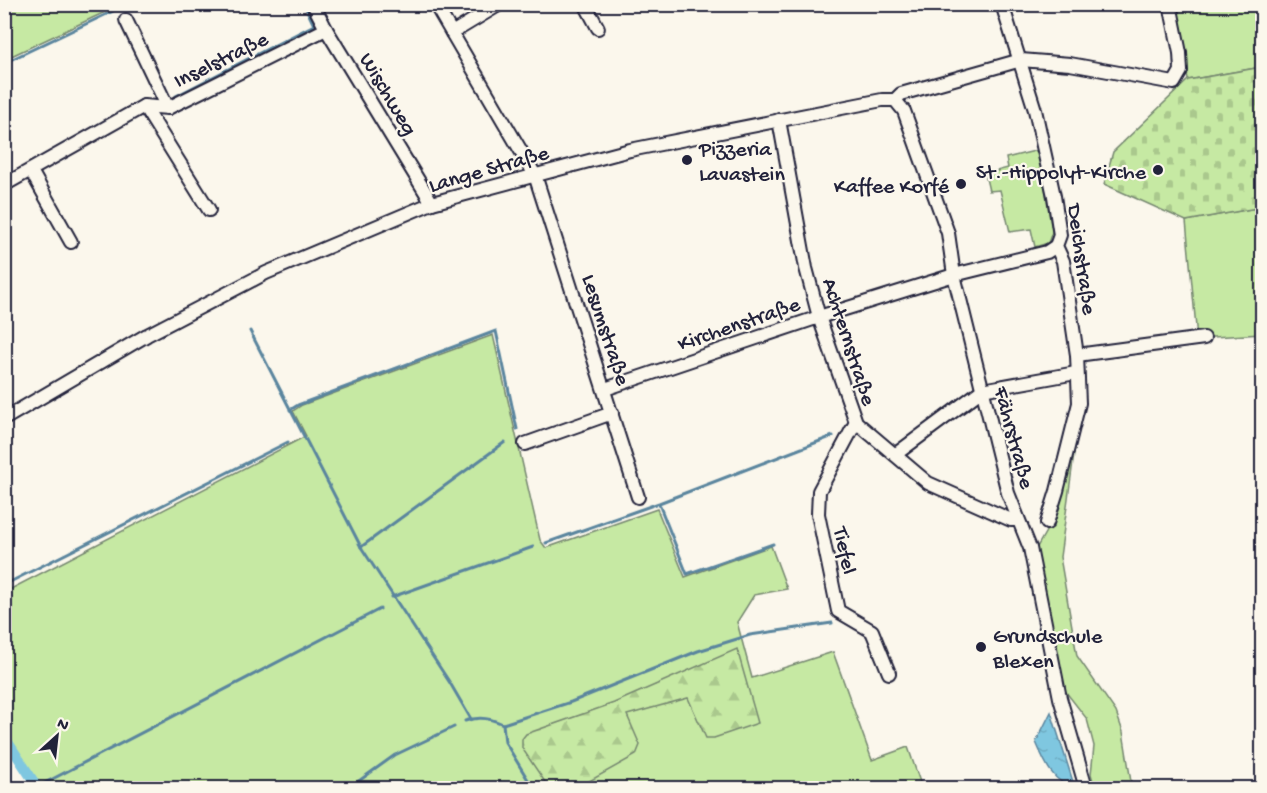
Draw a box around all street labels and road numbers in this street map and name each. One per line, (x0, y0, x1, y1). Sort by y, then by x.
street label: Inselstraße (170, 27, 274, 96)
street label: Wischweg (352, 49, 421, 141)
street label: Lange Straße (426, 141, 553, 200)
street label: Deichstraße (1059, 201, 1101, 317)
street label: Lesumstraße (574, 271, 635, 390)
street label: Achternstraße (814, 275, 880, 410)
street label: Kirchenstraße (675, 293, 804, 359)
street label: Fährstraße (986, 383, 1038, 493)
street label: Tiefel (825, 523, 861, 577)

